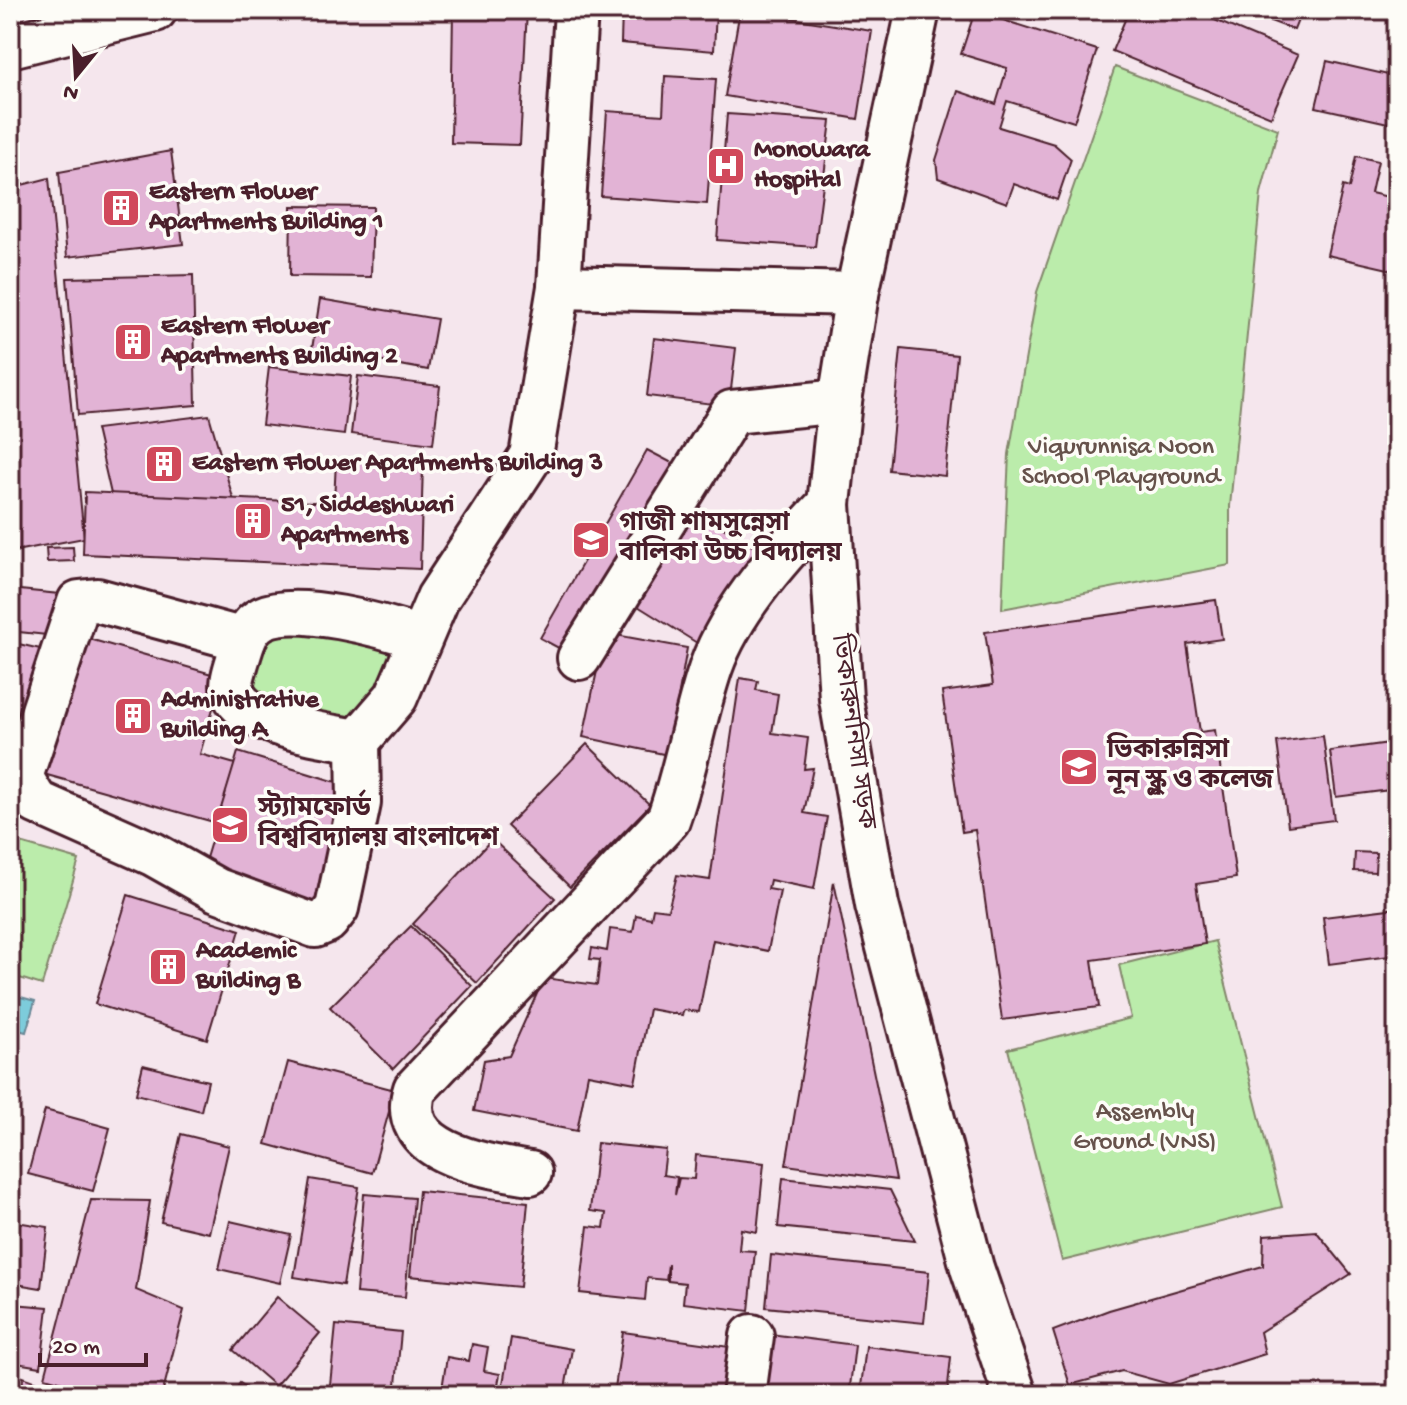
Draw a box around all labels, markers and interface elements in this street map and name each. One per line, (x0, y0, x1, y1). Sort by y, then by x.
north arrow (36, 36, 116, 116)
text: N (60, 77, 82, 106)
place label: Monowara Hospital (754, 136, 871, 197)
hospital icon: Monowara Hospital (705, 145, 747, 187)
place label: Eastern Flower Apartments Building 1 (148, 178, 383, 239)
building icon: Eastern Flower Apartments Building 1 (100, 187, 142, 229)
place label: Eastern Flower Apartments Building 2 (160, 312, 398, 373)
building icon: Eastern Flower Apartments Building 2 (112, 321, 154, 363)
park label: Viqurunnisa Noon School Playground (1022, 433, 1222, 494)
building icon: Eastern Flower Apartments Building 3 (143, 443, 185, 485)
place label: Eastern Flower Apartments Building 3 (192, 449, 603, 480)
place label: 51, Siddeshwari Apartments (280, 491, 454, 552)
building icon: 51, Siddeshwari Apartments (232, 500, 274, 542)
place label: গাজী শামসুন্নেসা বালিকা উচ্চ বিদ্যালয় (618, 505, 843, 571)
school or university icon: গাজী শামসুন্নেসা বালিকা উচ্চ বিদ্যালয় (570, 519, 612, 561)
street label: ভিকারুননিসা সড়ক (822, 631, 883, 833)
place label: Administrative Building A (160, 686, 320, 747)
building icon: Administrative Building A (112, 695, 154, 737)
place label: ভিকারুন্নিসা নূন স্কুল ও কলেজ (1106, 732, 1274, 798)
school or university icon: ভিকারুন্নিসা নূন স্কুল ও কলেজ (1058, 746, 1100, 788)
place label: স্ট্যামফোর্ড বিশ্ববিদ্যালয় বাংলাদেশ (257, 789, 499, 856)
school or university icon: স্ট্যামফোর্ড বিশ্ববিদ্যালয় বাংলাদেশ (209, 804, 251, 846)
place label: Academic Building B (195, 937, 302, 998)
building icon: Academic Building B (147, 946, 189, 988)
park label: Assembly Ground (VNS) (1073, 1098, 1217, 1159)
scale bar (40, 1317, 146, 1367)
text: 20 m (52, 1334, 100, 1363)

